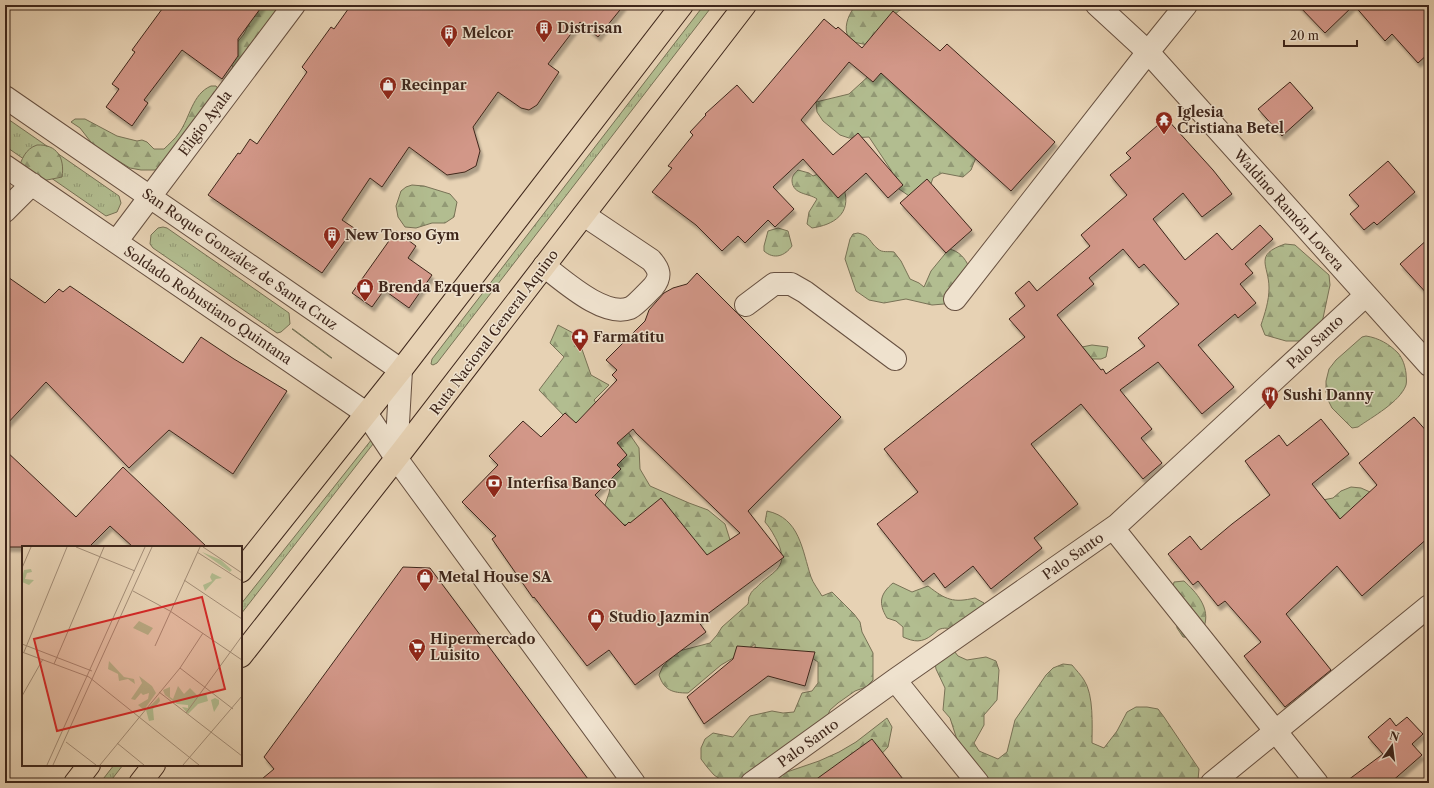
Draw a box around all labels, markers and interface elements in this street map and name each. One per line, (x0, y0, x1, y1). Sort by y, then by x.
building icon: Distrisan (534, 18, 554, 43)
place label: Distrisan (557, 19, 623, 37)
scale bar (1284, 22, 1357, 48)
building icon: Melcor (439, 23, 459, 48)
place label: Melcor (462, 24, 513, 42)
text: 20 m (1290, 28, 1319, 43)
shop icon: Recinpar (378, 75, 398, 100)
place label: Recinpar (401, 76, 467, 94)
street label: Eligio Ayala (175, 86, 236, 159)
place label: Iglesia Cristiana Betel (1177, 103, 1284, 137)
temple icon: Iglesia Cristiana Betel (1154, 110, 1174, 135)
street label: Waldino Ramón Lovera (1229, 145, 1349, 275)
street label: San Roque González de Santa Cruz (139, 184, 341, 334)
building icon: New Torso Gym (322, 225, 342, 250)
place label: New Torso Gym (345, 226, 460, 244)
street label: Soldado Robustiano Quintana (120, 242, 296, 368)
street label: Ruta Nacional General Aquino (426, 246, 562, 418)
shop icon: Brenda Ezquersa (355, 277, 375, 302)
place label: Brenda Ezquersa (378, 278, 501, 296)
street label: Palo Santo (1283, 311, 1347, 373)
pharmacy icon: Farmatitu (570, 327, 590, 352)
place label: Farmatitu (593, 328, 664, 346)
restaurant icon: Sushi Danny (1260, 385, 1280, 410)
place label: Sushi Danny (1283, 386, 1374, 404)
bank icon: Interfisa Banco (484, 473, 504, 498)
place label: Interfisa Banco (507, 474, 616, 492)
street label: Palo Santo (1039, 528, 1107, 584)
inset map (22, 546, 242, 766)
shop icon: Metal House SA (415, 567, 435, 592)
place label: Metal House SA (438, 568, 553, 586)
shop icon: Studio Jazmin (586, 607, 606, 632)
place label: Studio Jazmin (609, 608, 710, 626)
place label: Hipermercado Luisito (430, 630, 536, 664)
supermarket icon: Hipermercado Luisito (407, 637, 427, 662)
street label: Palo Santo (774, 715, 842, 771)
north arrow (1372, 726, 1412, 766)
text: N (1388, 728, 1401, 744)

